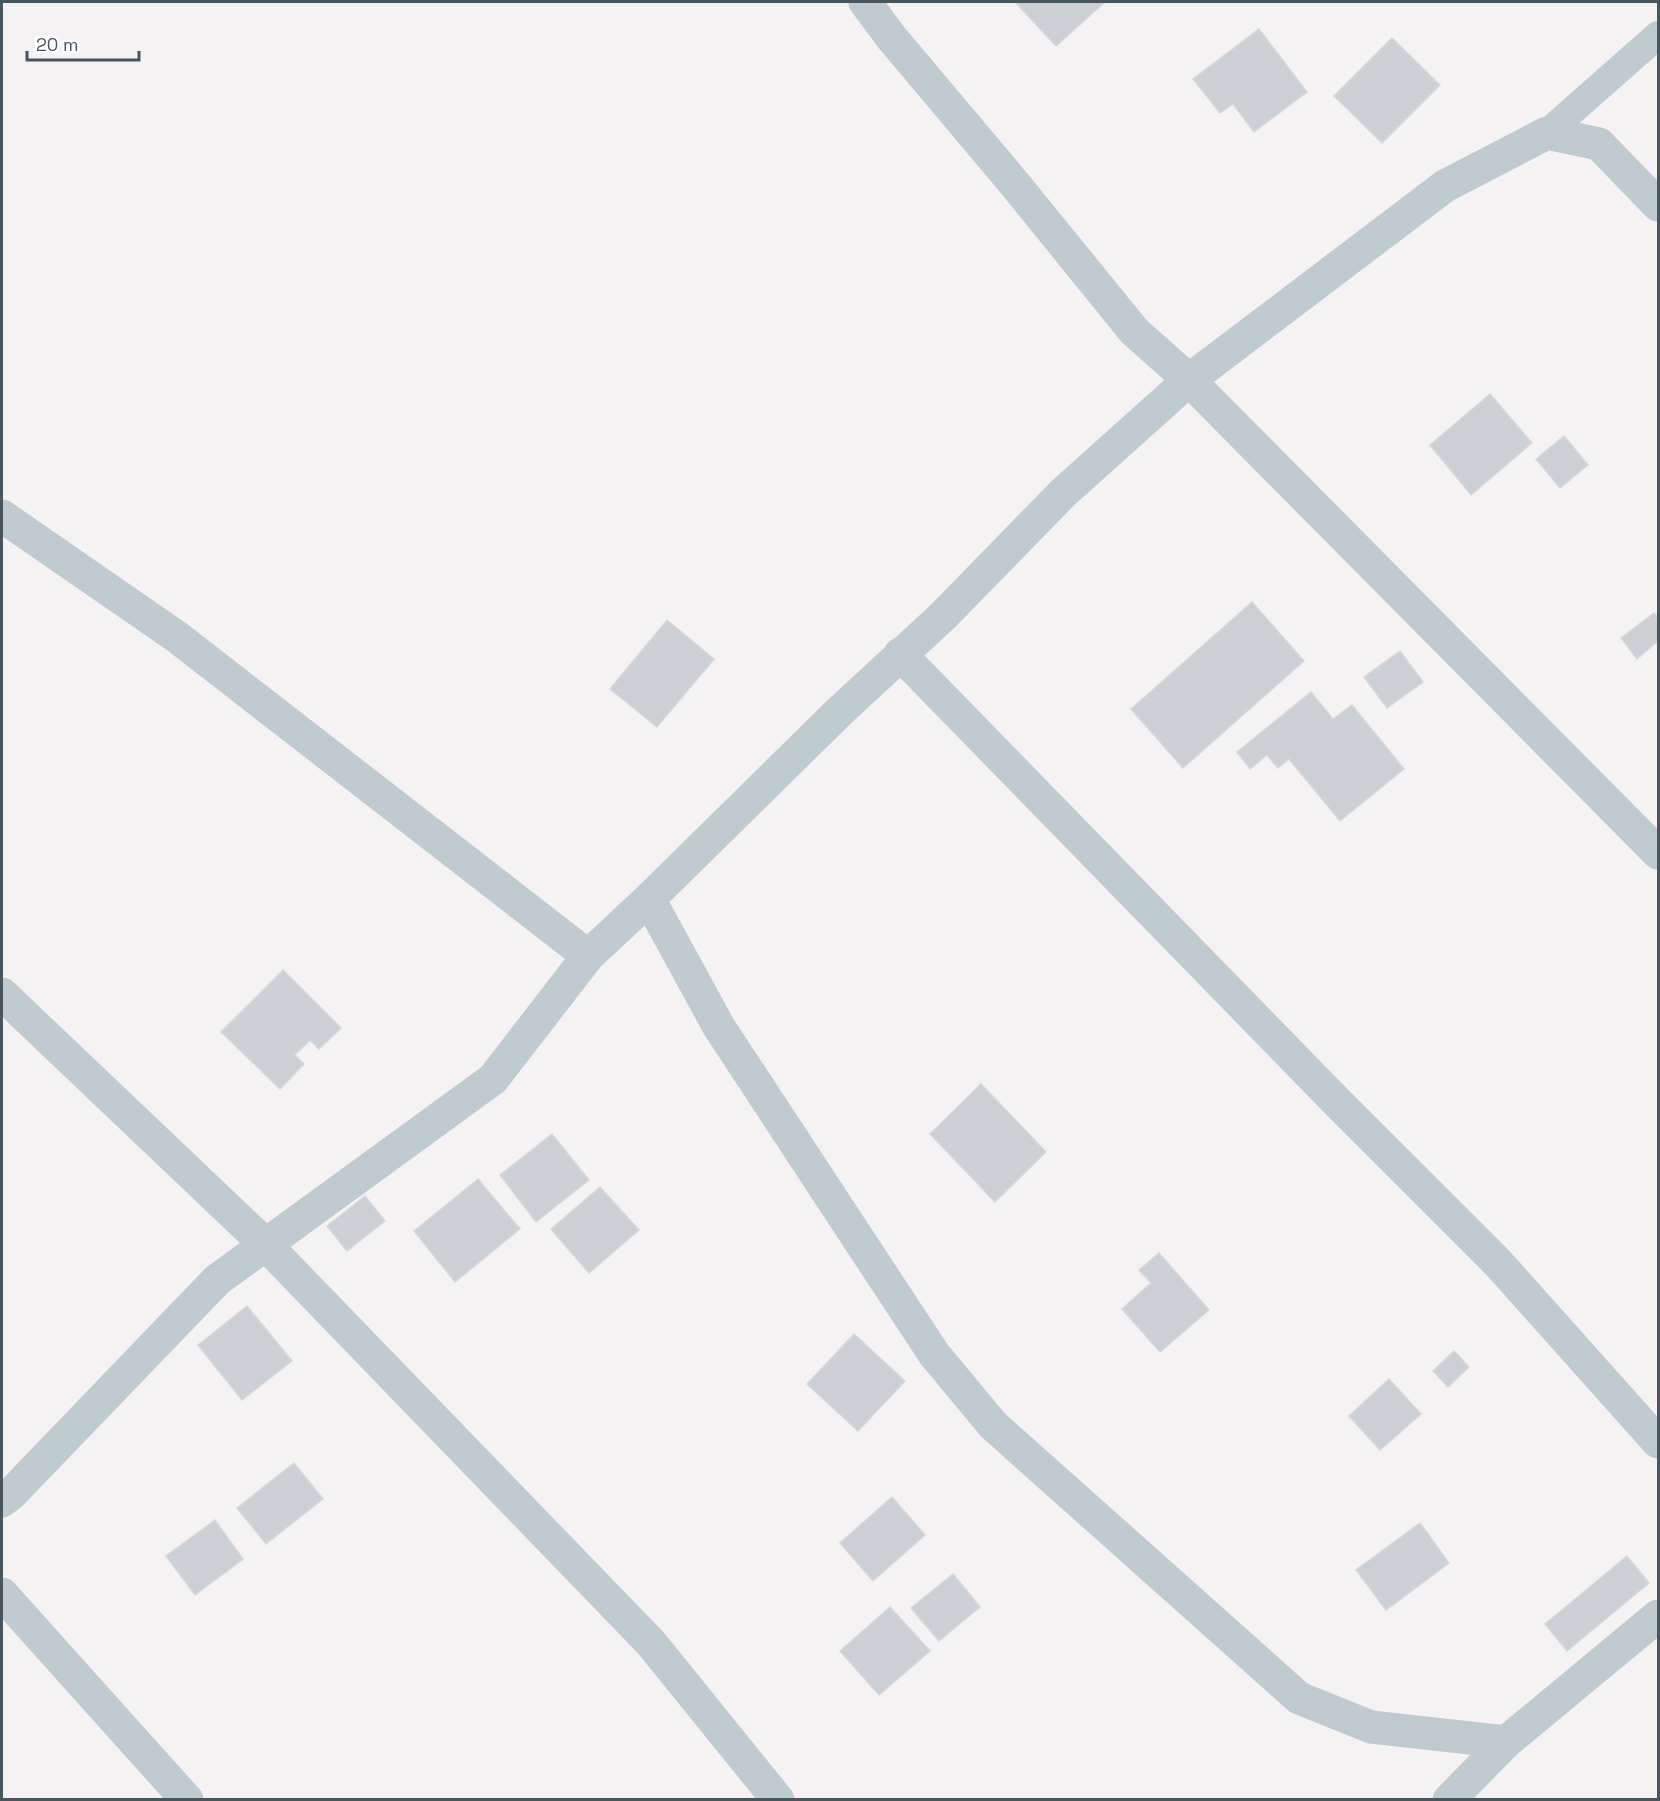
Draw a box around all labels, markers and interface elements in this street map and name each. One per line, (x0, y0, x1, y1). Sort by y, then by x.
scale bar (27, 24, 140, 62)
text: 20 m (36, 33, 79, 56)

